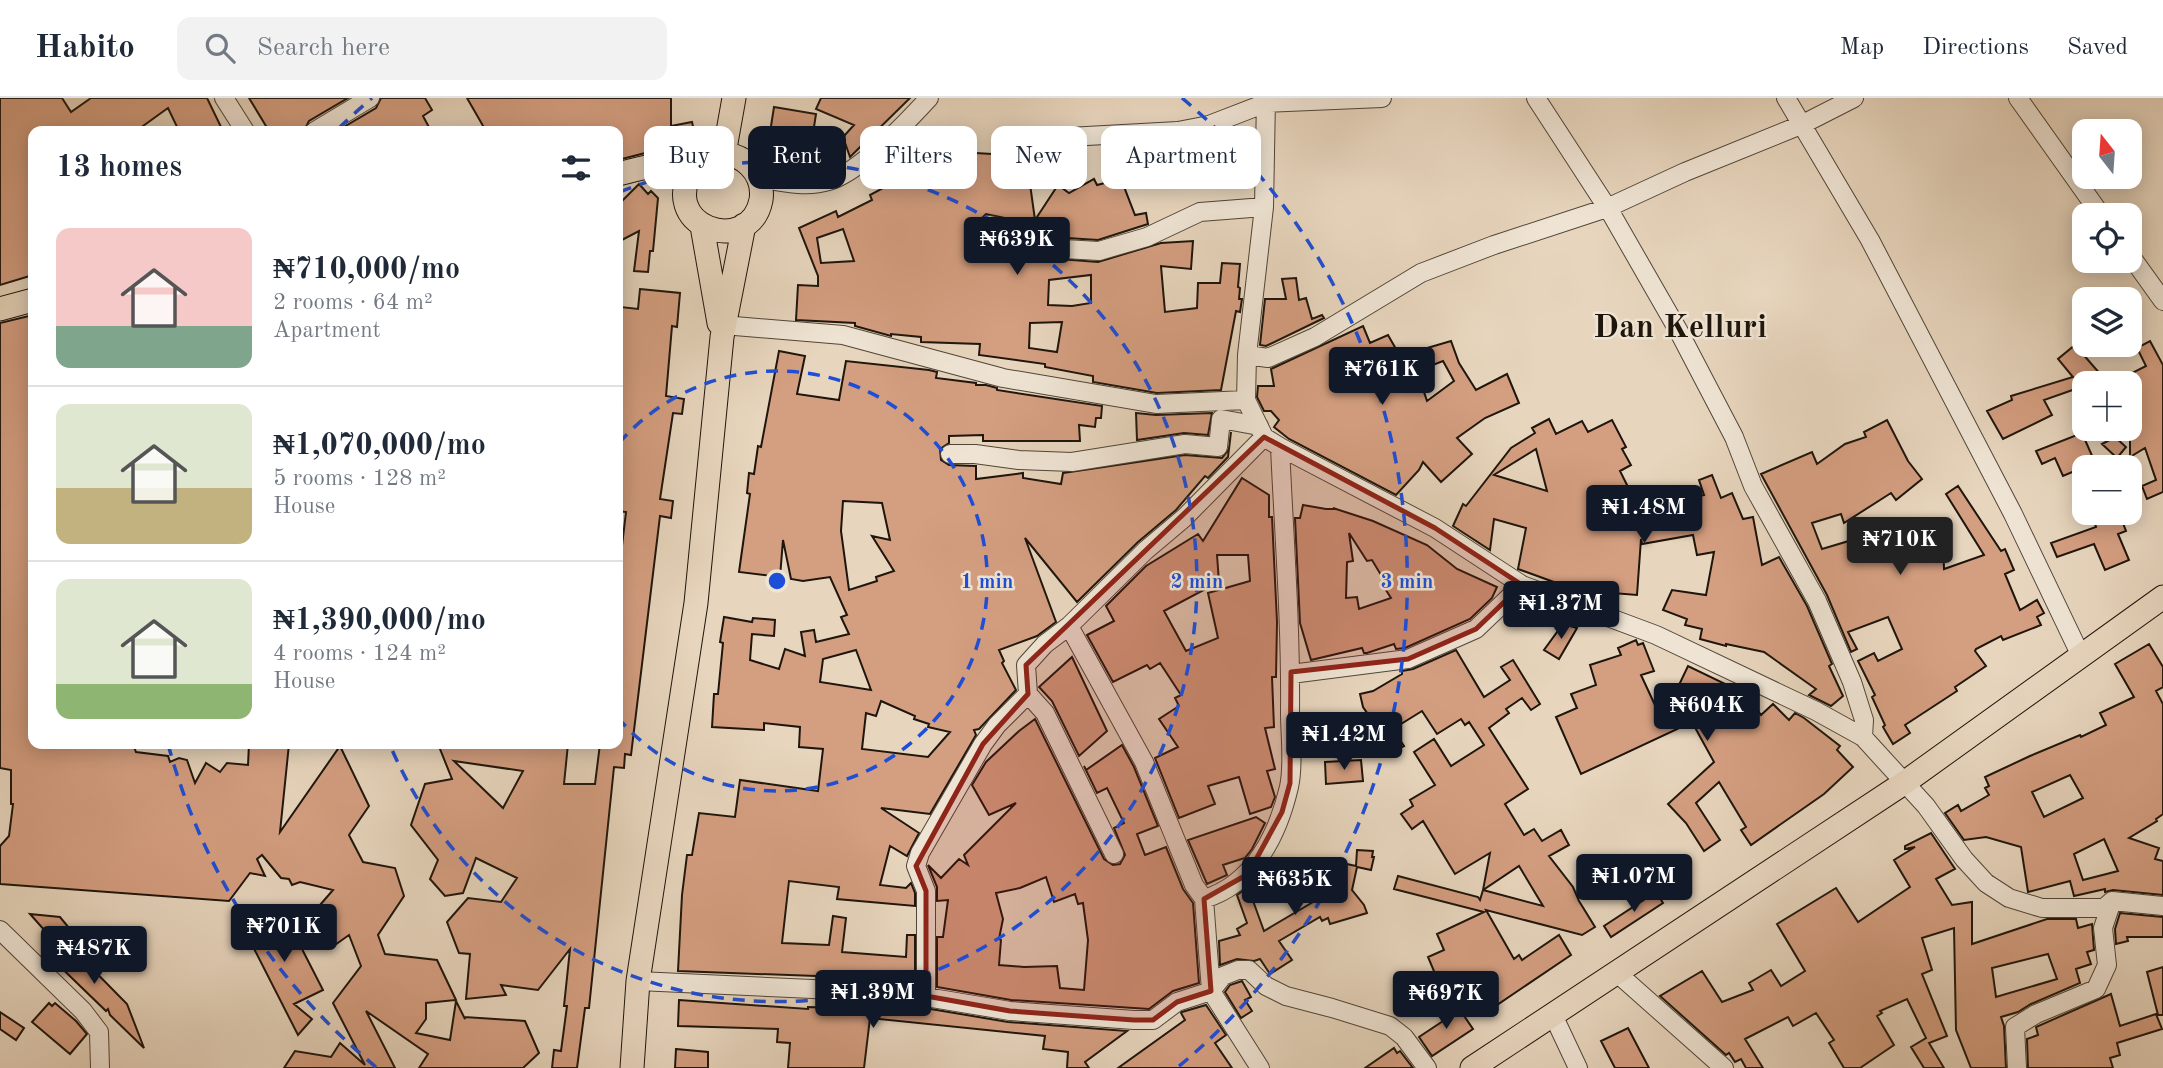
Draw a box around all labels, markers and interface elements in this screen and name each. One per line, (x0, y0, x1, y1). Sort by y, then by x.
search box (177, 17, 667, 80)
icon: search (201, 29, 239, 67)
text: Habito (35, 32, 135, 65)
text: Search here (257, 35, 390, 61)
text: Map (1840, 36, 1884, 60)
text: Directions (1922, 36, 2029, 60)
text: Saved (2067, 36, 2128, 60)
north arrow (2072, 119, 2142, 189)
map controls (2072, 119, 2142, 525)
chip: Buy (644, 126, 734, 189)
chip: Rent (748, 126, 846, 189)
chip: Filters (860, 126, 977, 189)
chip: New (991, 126, 1087, 189)
chip: Apartment (1101, 126, 1261, 189)
icon: filters (557, 149, 595, 187)
text: 13 homes (56, 153, 182, 183)
button: locate (2072, 203, 2142, 273)
pin: ₦639K (968, 218, 1066, 277)
text: ₦639K (980, 228, 1054, 251)
text: ₦710,000/mo (273, 255, 460, 285)
icon: home (112, 256, 196, 340)
button: layers (2072, 287, 2142, 357)
text: 2 rooms · 64 m² (273, 291, 433, 314)
district label: Dan Kelluri (1593, 312, 1767, 345)
text: Apartment (273, 319, 381, 342)
pin: ₦761K (1333, 348, 1431, 407)
text: ₦761K (1345, 358, 1419, 381)
button: + (2072, 371, 2142, 441)
text: ₦1,070,000/mo (273, 431, 486, 461)
icon: home (112, 432, 196, 516)
button: − (2072, 455, 2142, 525)
text: 5 rooms · 128 m² (273, 467, 446, 490)
pin: ₦1.48M (1587, 486, 1701, 545)
text: House (273, 495, 335, 518)
text: ₦1.48M (1602, 496, 1686, 519)
pin: ₦710K (1851, 518, 1949, 577)
text: ₦710K (1863, 528, 1937, 551)
centre of rings (765, 569, 789, 593)
text: 1 min (961, 572, 1013, 593)
text: 2 min (1171, 572, 1223, 593)
text: 3 min (1381, 572, 1433, 593)
pin: ₦1.37M (1504, 582, 1618, 641)
text: ₦1.37M (1519, 592, 1603, 615)
text: ₦1,390,000/mo (273, 606, 486, 636)
icon: home (112, 607, 196, 691)
text: 4 rooms · 124 m² (273, 642, 446, 665)
text: House (273, 670, 335, 693)
pin: ₦604K (1658, 684, 1756, 743)
text: ₦604K (1670, 694, 1744, 717)
pin: ₦1.42M (1287, 712, 1401, 772)
text: ₦1.42M (1302, 723, 1386, 746)
pin: ₦1.07M (1577, 854, 1691, 914)
pin: ₦635K (1246, 858, 1344, 917)
text: ₦1.07M (1592, 865, 1676, 888)
text: ₦635K (1258, 868, 1332, 891)
pin: ₦701K (235, 904, 333, 964)
text: ₦701K (247, 915, 321, 938)
pin: ₦487K (45, 926, 143, 986)
text: ₦487K (57, 937, 131, 960)
pin: ₦1.39M (816, 970, 930, 1030)
pin: ₦697K (1397, 972, 1495, 1031)
text: ₦1.39M (831, 981, 915, 1004)
text: ₦697K (1409, 982, 1483, 1005)

